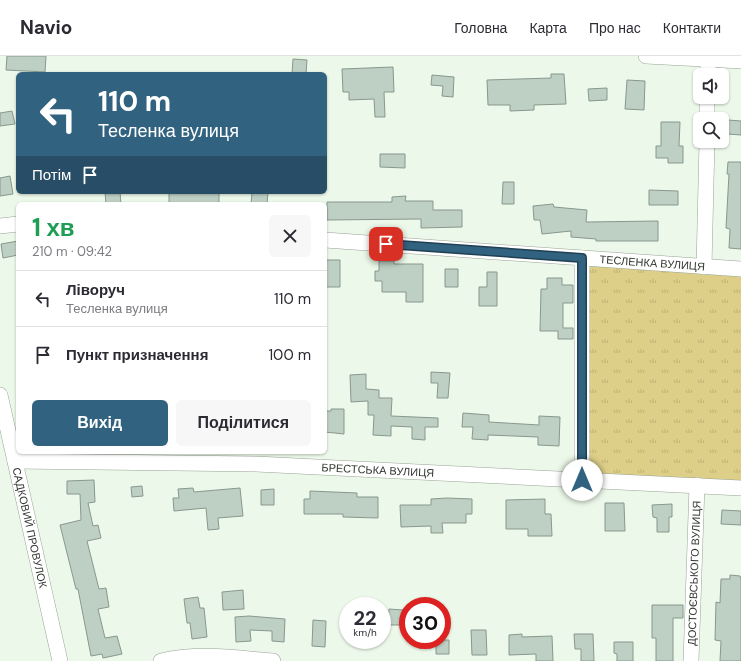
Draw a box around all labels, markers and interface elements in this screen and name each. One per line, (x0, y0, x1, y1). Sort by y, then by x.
text: Navio (20, 15, 72, 40)
text: Головна (454, 19, 507, 37)
text: Карта (529, 19, 567, 37)
text: Про нас (589, 19, 641, 37)
text: Контакти (663, 19, 721, 37)
map controls (693, 68, 729, 148)
button: sound (693, 68, 729, 104)
text: 110 m (98, 83, 171, 120)
icon: left (32, 88, 84, 140)
button: search (693, 112, 729, 148)
text: Тесленка вулиця (98, 119, 239, 143)
icon: arrive (79, 164, 101, 186)
text: Потім (32, 165, 71, 185)
text: 1 хв (32, 212, 75, 243)
button: close (269, 215, 311, 257)
pin (369, 227, 403, 261)
icon: arrive (375, 233, 397, 255)
text: 210 m · 09:42 (32, 243, 112, 260)
street label: ТЕСЛЕНКА ВУЛИЦЯ (599, 252, 705, 273)
text: Ліворуч (66, 280, 125, 300)
icon: left (32, 288, 54, 310)
text: 110 m (274, 289, 311, 309)
text: Тесленка вулиця (66, 300, 168, 317)
icon: arrive (32, 344, 54, 366)
text: Пункт призначення (66, 345, 208, 365)
text: 100 m (268, 345, 311, 365)
button: Вихід (32, 400, 168, 446)
button: Поділитися (176, 400, 311, 446)
position arrow (561, 459, 603, 501)
street label: БРЕСТСЬКА ВУЛИЦЯ (321, 460, 435, 480)
street label: САДКОВИЙ ПРОВУЛОК (10, 466, 50, 590)
street label: ДОСТОЄВСЬКОГО ВУЛИЦЯ (685, 500, 703, 646)
speed limit sign: 30 (399, 597, 451, 649)
text: 22 (353, 605, 377, 631)
text: km/h (353, 626, 377, 639)

